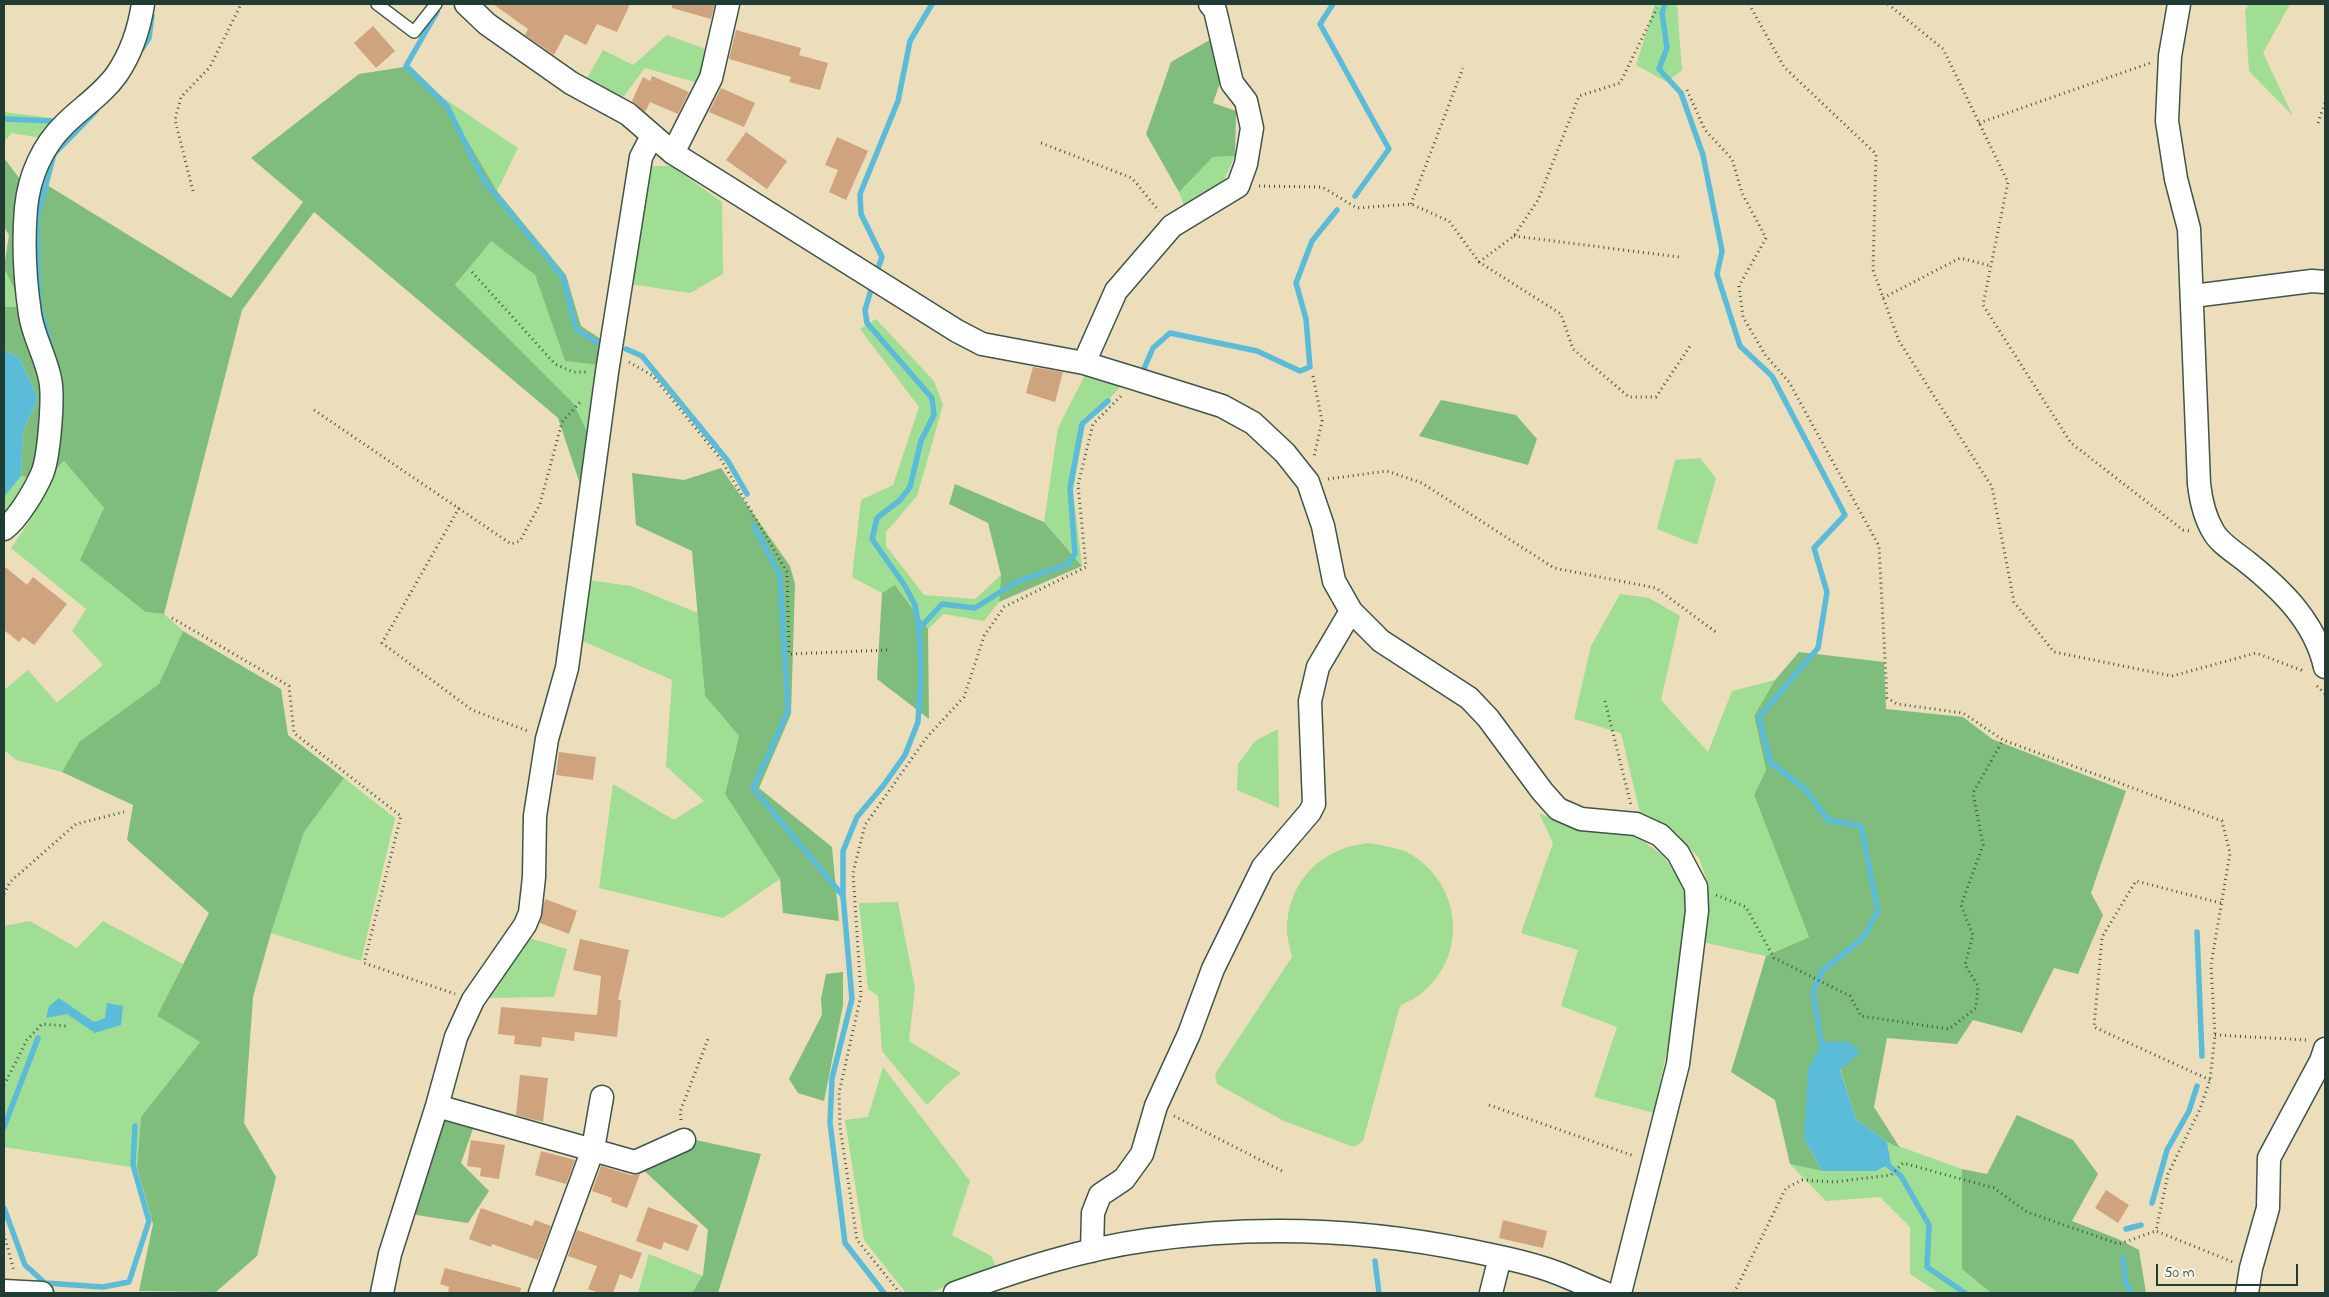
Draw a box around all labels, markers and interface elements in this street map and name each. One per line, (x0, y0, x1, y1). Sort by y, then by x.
scale bar (2159, 1254, 2302, 1286)
text: 50 m (2164, 1262, 2194, 1284)

